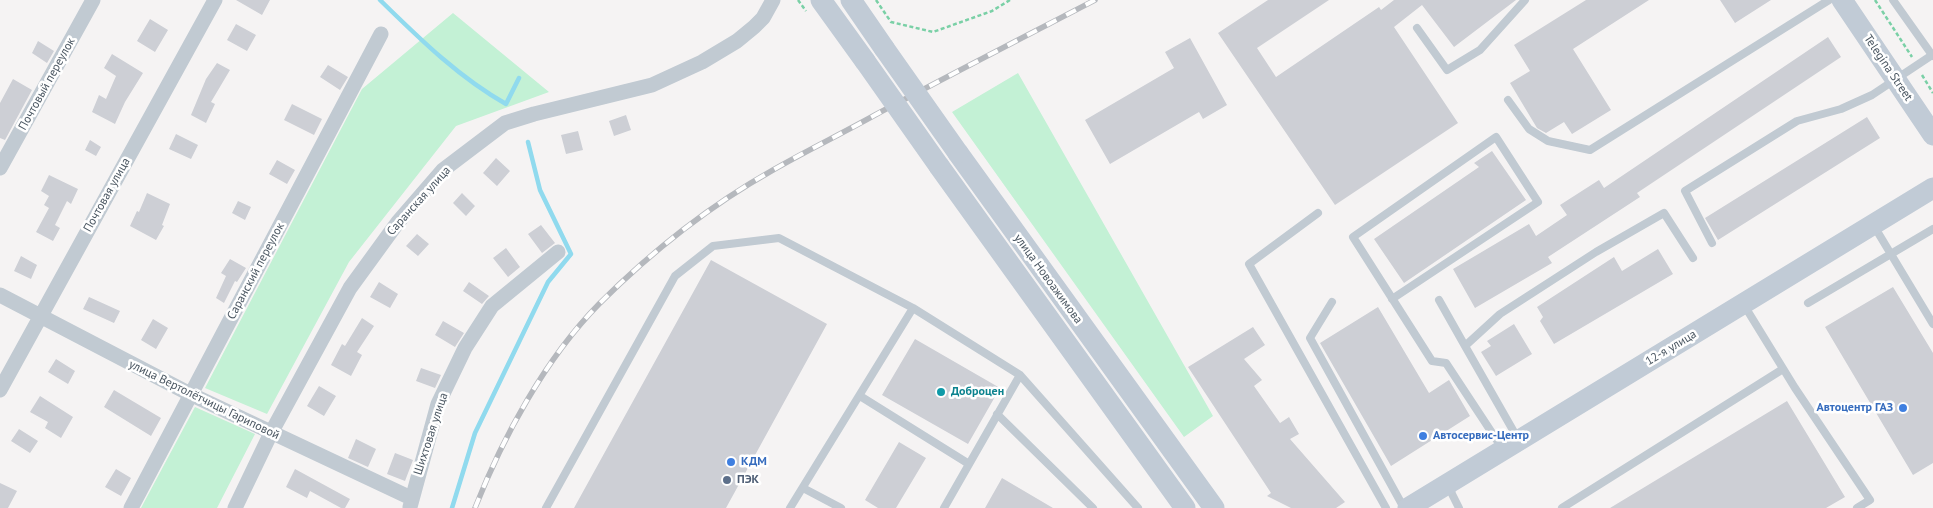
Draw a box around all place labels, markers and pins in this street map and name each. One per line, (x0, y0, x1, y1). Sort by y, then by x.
place label: Доброцен (951, 385, 1004, 399)
marker: Доброцен (935, 386, 947, 398)
place label: Автоцентр ГАЗ (1816, 401, 1893, 415)
marker: Автоцентр ГАЗ (1897, 402, 1909, 414)
place label: Автосервис-Центр (1433, 429, 1529, 443)
marker: Автосервис-Центр (1417, 430, 1429, 442)
place label: КДМ (741, 455, 767, 469)
marker: КДМ (725, 456, 737, 468)
place label: ПЭК (737, 473, 759, 487)
marker: ПЭК (721, 474, 733, 486)

